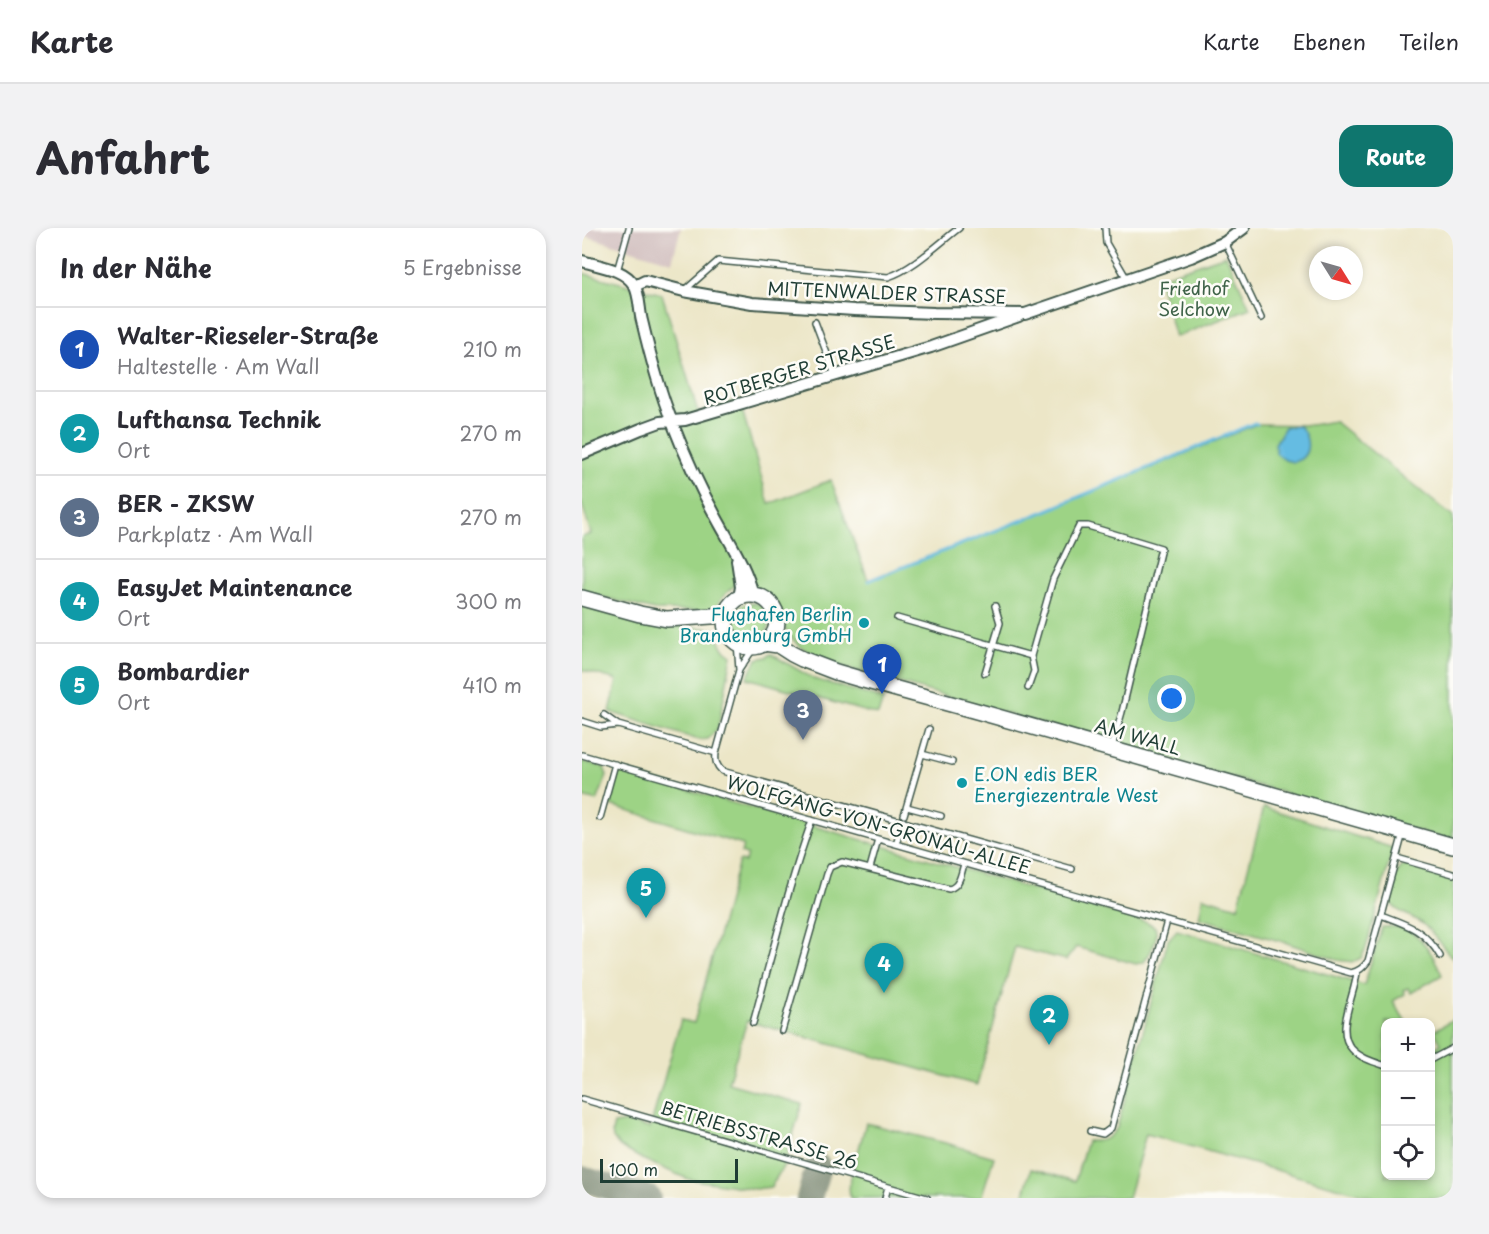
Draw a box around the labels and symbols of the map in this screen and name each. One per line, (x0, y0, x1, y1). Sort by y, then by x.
north arrow (1309, 246, 1363, 300)
street label: MITTENWALDER STRASSE (767, 274, 1007, 310)
park label: Friedhof Selchow (1158, 274, 1231, 322)
street label: ROTBERGER STRASSE (700, 327, 898, 411)
place label: Flughafen Berlin Brandenburg GmbH (679, 600, 852, 648)
marker: Flughafen Berlin Brandenburg GmbH (857, 616, 871, 630)
pin: 1 (862, 644, 902, 694)
your location (1157, 684, 1186, 713)
pin: 3 (784, 690, 822, 740)
street label: AM WALL (1092, 711, 1184, 761)
place label: E.ON edis BER Energiezentrale West (974, 760, 1158, 808)
street label: WOLFGANG-VON-GRONAU-ALLEE (724, 768, 1034, 880)
marker: E.ON edis BER Energiezentrale West (955, 776, 969, 790)
pin: 5 (626, 868, 666, 918)
pin: 4 (864, 944, 904, 993)
pin: 2 (1030, 996, 1068, 1045)
street label: BETRIEBSSTRASSE 26 (657, 1093, 861, 1175)
scale bar (600, 1156, 738, 1184)

